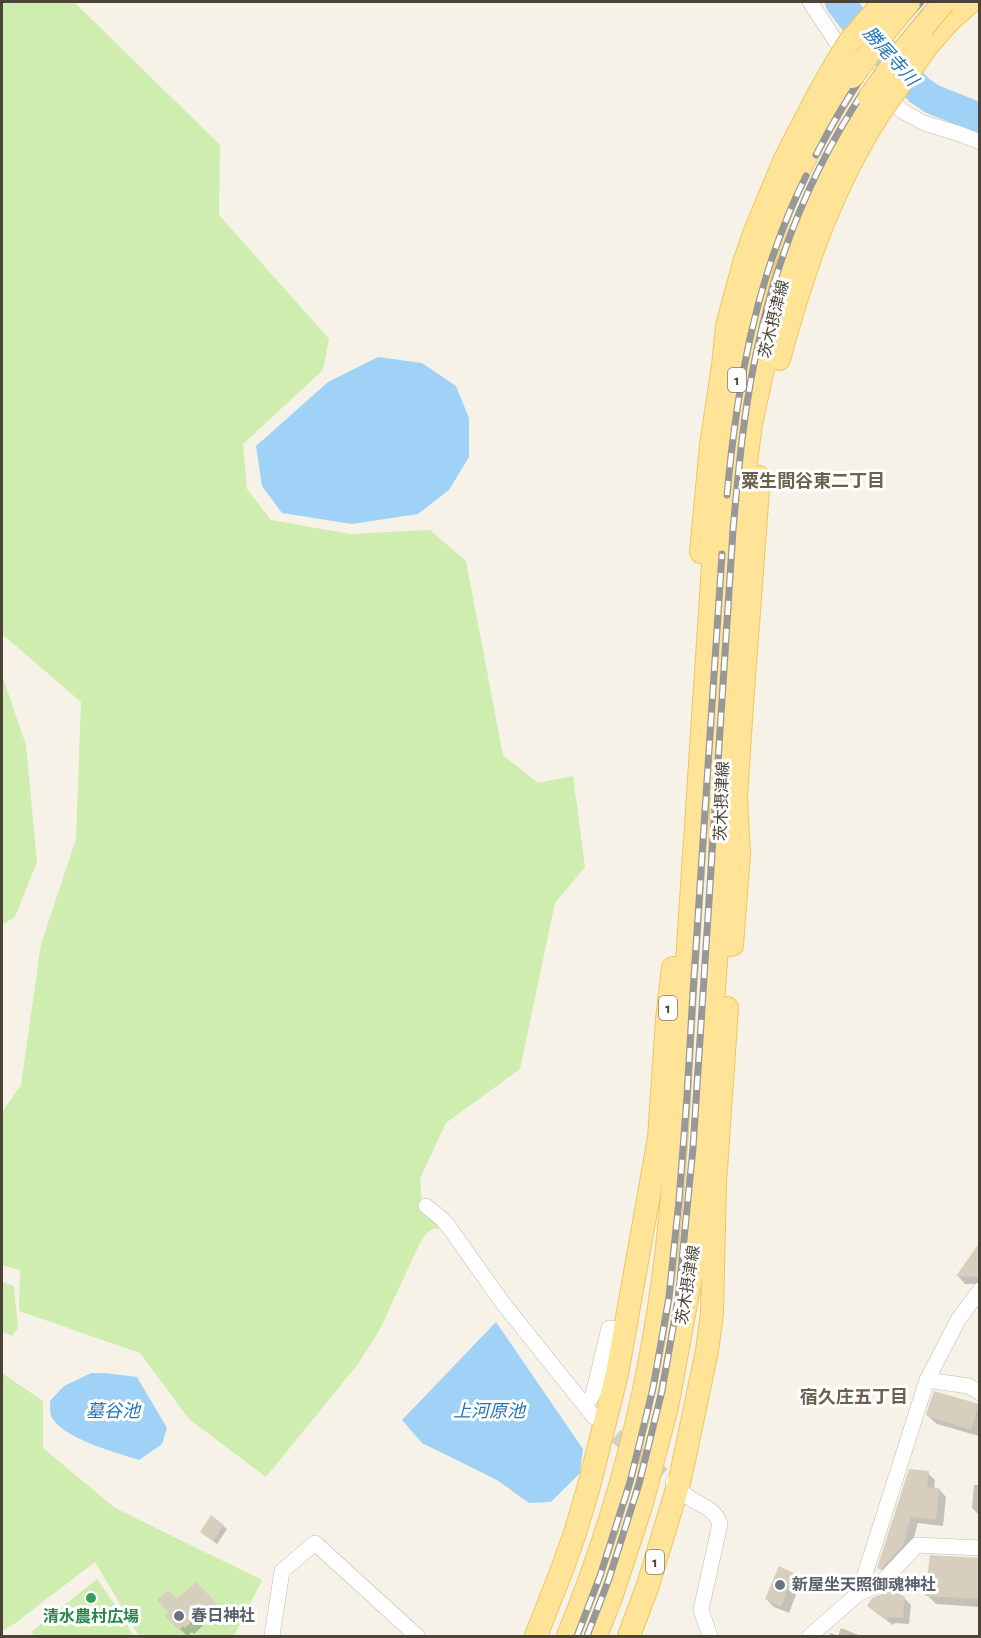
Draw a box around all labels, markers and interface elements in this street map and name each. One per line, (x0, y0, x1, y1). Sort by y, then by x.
water label: 勝尾寺川 (859, 23, 924, 91)
street label: 茨木摂津線 (756, 278, 791, 360)
road number: 1 (728, 368, 746, 392)
district label: 粟生間谷東二丁目 (741, 471, 885, 491)
street label: 茨木摂津線 (712, 761, 731, 841)
road number: 1 (659, 996, 677, 1020)
street label: 茨木摂津線 (673, 1244, 702, 1326)
district label: 宿久庄五丁目 (800, 1387, 908, 1407)
water label: 墓谷池 (86, 1401, 142, 1421)
water label: 上河原池 (453, 1401, 527, 1421)
road number: 1 (646, 1550, 664, 1574)
place label: 新屋坐天照御魂神社 (792, 1575, 936, 1593)
marker: 新屋坐天照御魂神社 (773, 1578, 787, 1592)
marker: 清水農村広場 (84, 1591, 98, 1605)
place label: 春日神社 (191, 1606, 255, 1624)
place label: 清水農村広場 (43, 1607, 139, 1625)
marker: 春日神社 (172, 1609, 186, 1623)

